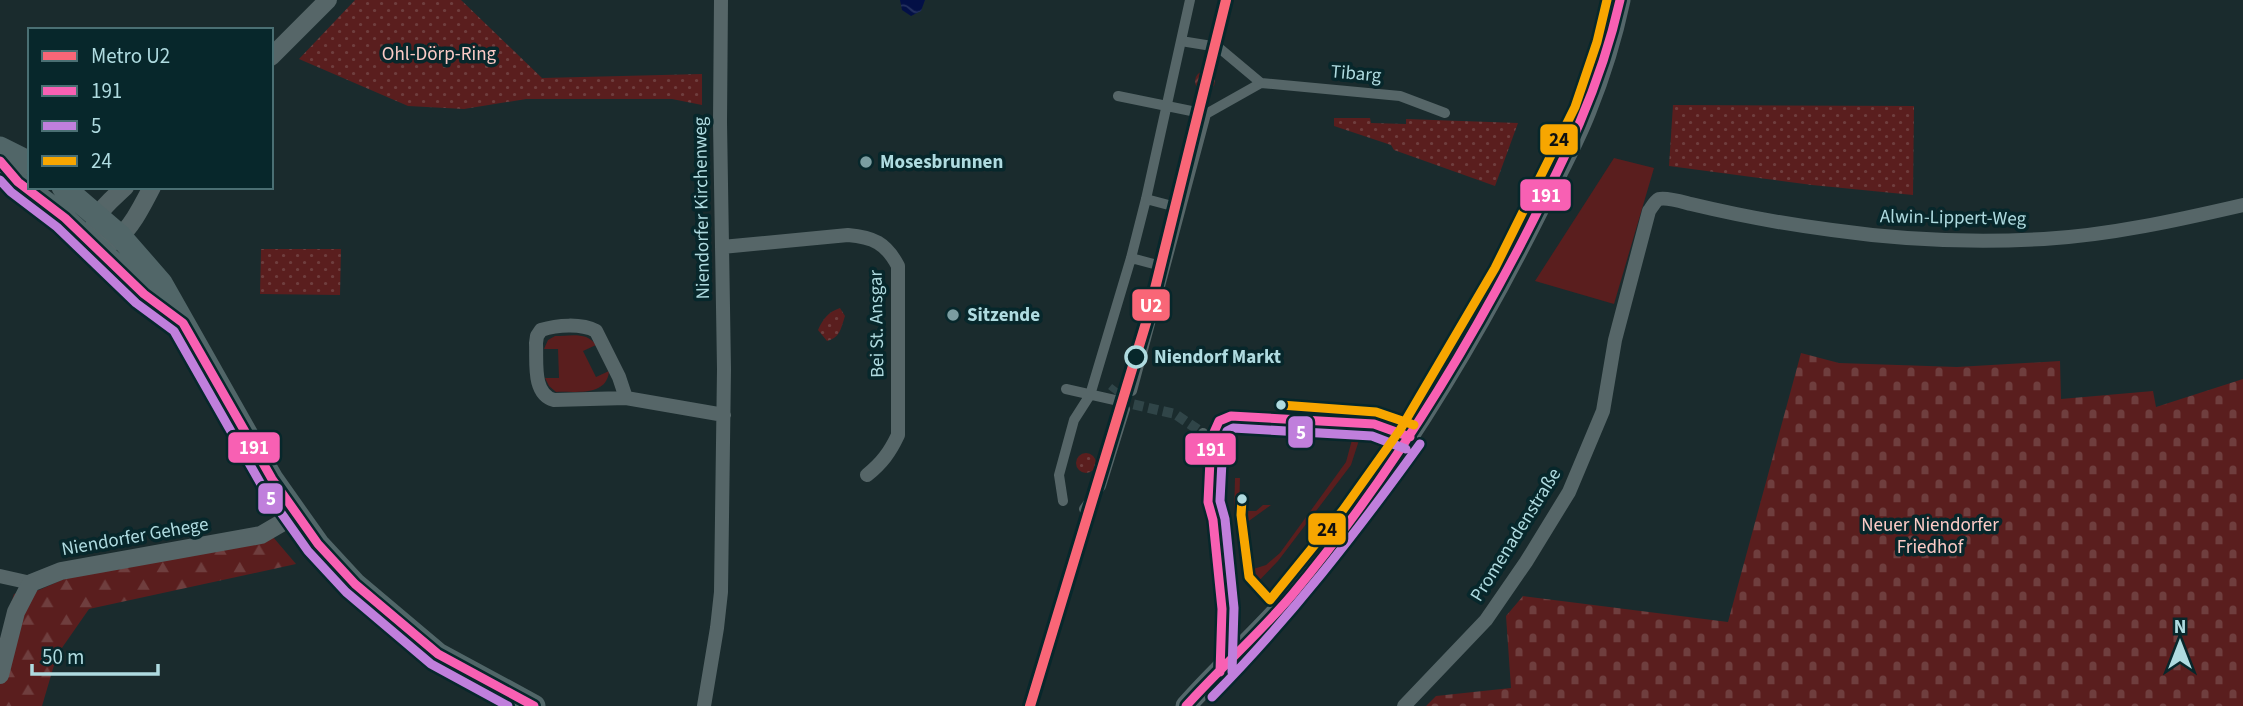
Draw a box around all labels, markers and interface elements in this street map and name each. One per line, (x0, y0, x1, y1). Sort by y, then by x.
legend (28, 28, 273, 189)
text: Metro U2 (91, 41, 170, 71)
park label: Ohl-Dörp-Ring (382, 41, 497, 68)
street label: Tibarg (1330, 58, 1383, 90)
text: 191 (91, 76, 122, 106)
text: 5 (91, 111, 101, 141)
street label: Niendorfer Kirchenweg (687, 116, 717, 300)
line badge: 24 (1539, 123, 1579, 156)
text: 24 (1549, 127, 1569, 154)
text: 24 (91, 146, 112, 176)
place label: Mosesbrunnen (880, 149, 1003, 176)
marker: Mosesbrunnen (858, 154, 874, 170)
line badge: 191 (1519, 178, 1572, 212)
text: 191 (1531, 183, 1561, 210)
street label: Alwin-Lippert-Weg (1880, 203, 2027, 233)
street label: Bei St. Ansgar (863, 269, 891, 378)
line badge: U2 (1131, 288, 1171, 322)
text: U2 (1140, 293, 1162, 320)
place label: Sitzende (967, 302, 1040, 329)
marker: Sitzende (945, 307, 961, 323)
place label: Niendorf Markt (1154, 344, 1281, 371)
marker: Niendorf Markt (1125, 346, 1147, 368)
unlabelled marker (1274, 398, 1288, 412)
line badge: 5 (1287, 415, 1314, 449)
text: 5 (1296, 420, 1306, 447)
line badge: 191 (227, 431, 281, 464)
line badge: 191 (1184, 432, 1237, 466)
text: 191 (239, 435, 269, 462)
text: 191 (1196, 437, 1226, 464)
street label: Promenadenstraße (1464, 463, 1568, 607)
line badge: 5 (257, 482, 284, 515)
text: 5 (266, 486, 276, 513)
unlabelled marker (1235, 492, 1249, 506)
street label: Niendorfer Gehege (59, 511, 211, 563)
line badge: 24 (1307, 512, 1347, 546)
park label: Neuer Niendorfer Friedhof (1861, 512, 1999, 561)
text: 24 (1317, 517, 1337, 544)
north arrow (2145, 608, 2215, 678)
text: N (2174, 614, 2186, 641)
scale bar (32, 632, 158, 676)
text: 50 m (42, 642, 84, 672)

